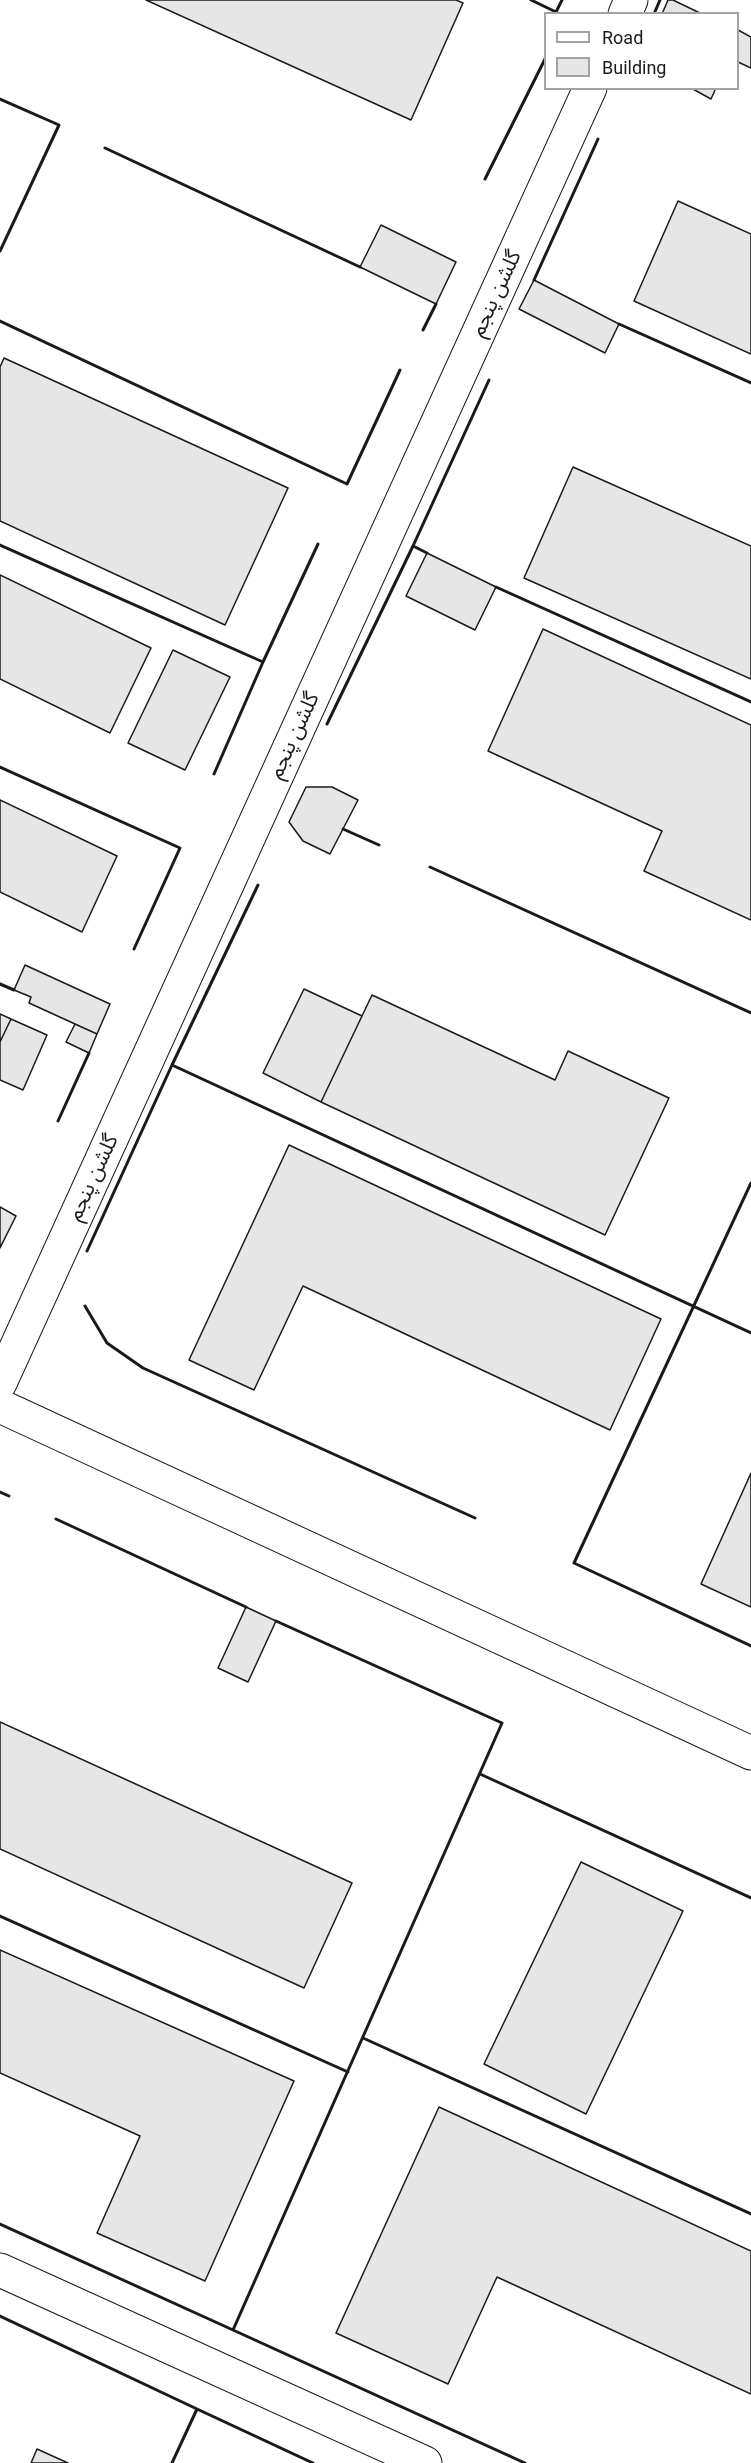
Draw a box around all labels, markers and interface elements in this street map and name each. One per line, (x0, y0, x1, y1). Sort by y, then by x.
legend (544, 12, 739, 90)
text: Road (602, 27, 643, 48)
text: Building (602, 57, 666, 78)
street label: گلشن پنجم (466, 247, 528, 341)
street label: گلشن پنجم (264, 689, 326, 783)
street label: گلشن پنجم (63, 1131, 125, 1225)

